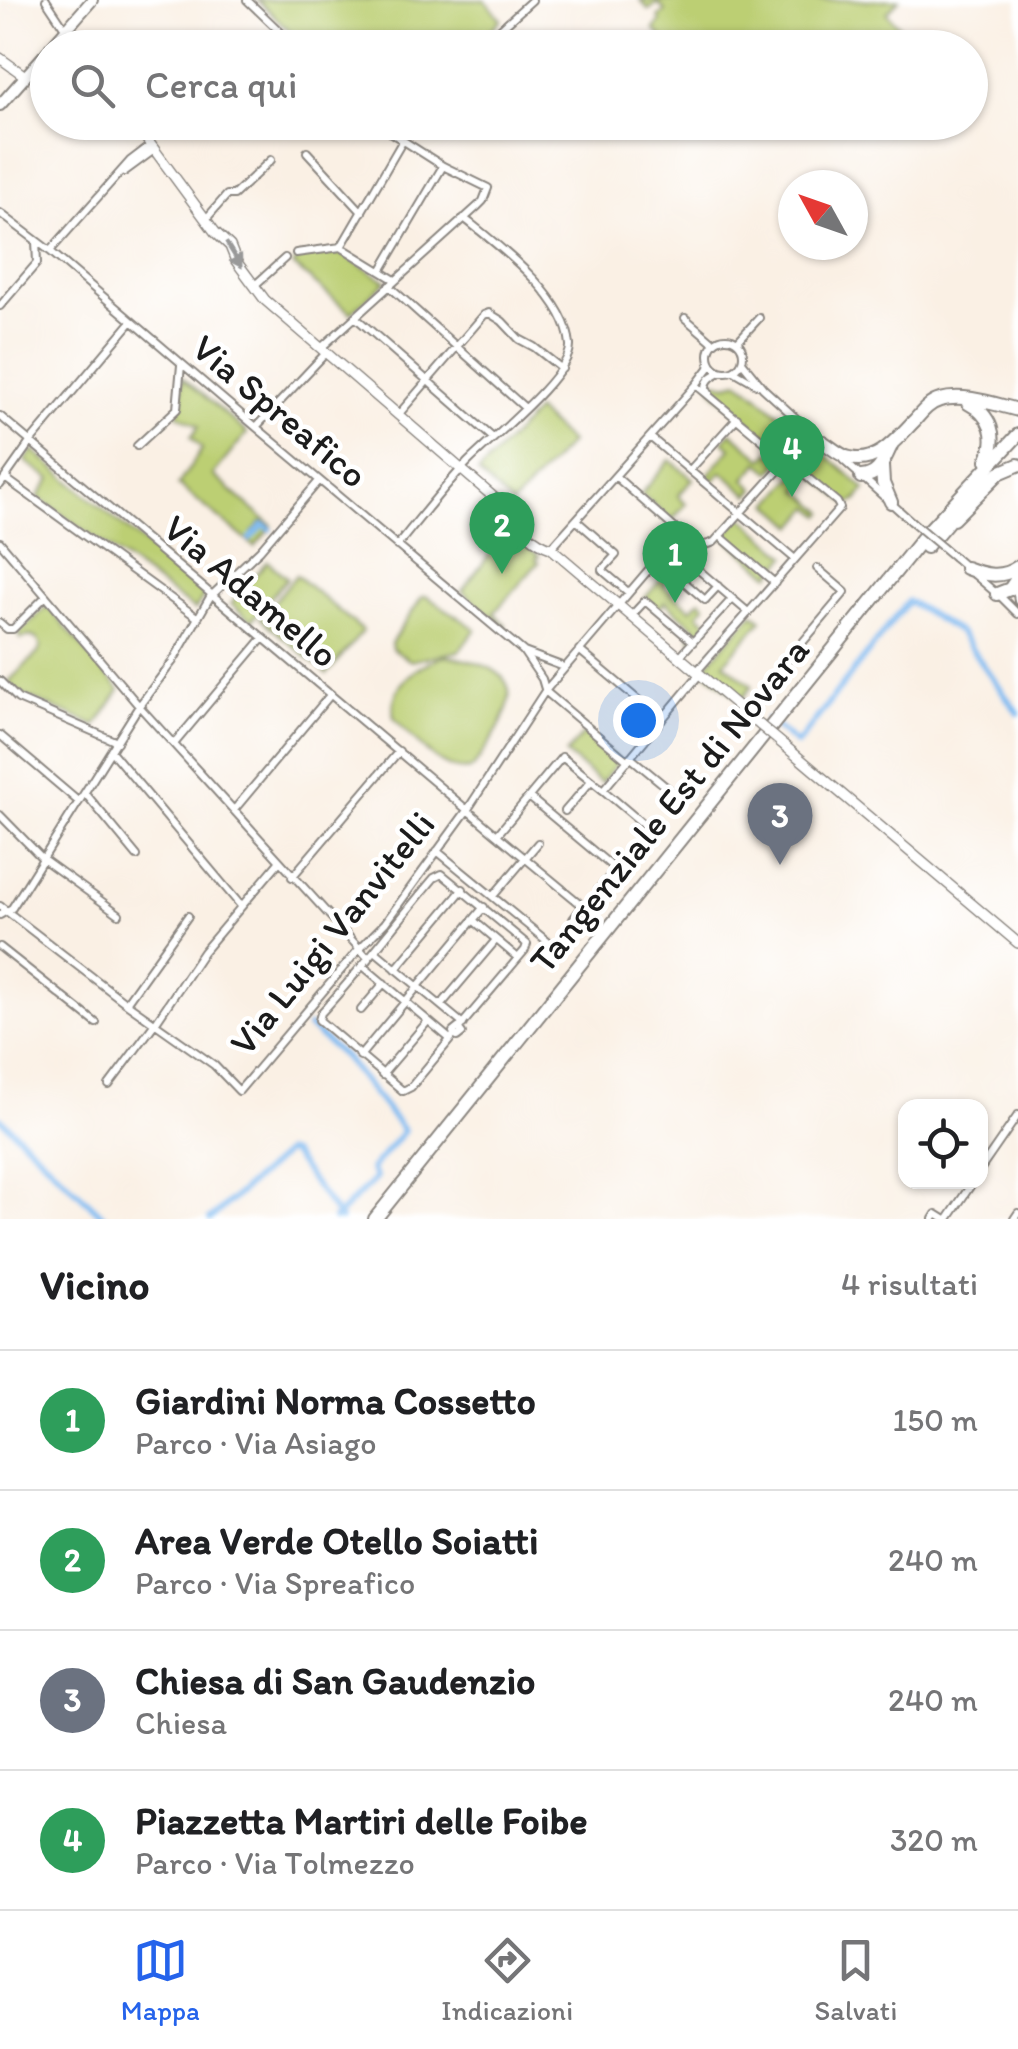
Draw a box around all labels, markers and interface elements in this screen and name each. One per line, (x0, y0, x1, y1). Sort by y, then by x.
search box (30, 30, 988, 140)
icon: search (65, 58, 120, 113)
text: Cerca qui (145, 62, 297, 108)
north arrow (778, 170, 868, 260)
one-way arrow (224, 242, 243, 269)
street label: Via Spreafico (183, 324, 377, 498)
pin: 4 (760, 414, 824, 497)
pin: 2 (470, 492, 534, 574)
street label: Via Adamello (154, 505, 348, 677)
pin: 1 (642, 520, 708, 603)
street label: Tangenziale Est di Novara (519, 628, 819, 982)
your location (613, 695, 664, 746)
pin: 3 (748, 782, 812, 865)
street label: Via Luigi Vanvitelli (220, 802, 444, 1064)
map controls (898, 1099, 988, 1189)
button: locate (898, 1099, 988, 1189)
text: Vicino (40, 1259, 150, 1310)
text: 4 risultati (841, 1265, 978, 1303)
text: Giardini Norma Cossetto (135, 1378, 536, 1424)
text: 1 (65, 1401, 80, 1439)
text: 150 m (893, 1401, 978, 1439)
text: Parco · Via Asiago (135, 1424, 377, 1462)
text: Area Verde Otello Soiatti (135, 1518, 538, 1564)
text: 2 (64, 1541, 81, 1579)
text: 240 m (888, 1541, 978, 1579)
text: Parco · Via Spreafico (135, 1564, 415, 1602)
text: Chiesa di San Gaudenzio (135, 1658, 535, 1704)
text: 3 (64, 1681, 81, 1719)
text: 240 m (888, 1681, 978, 1719)
text: Chiesa (135, 1704, 227, 1742)
text: Piazzetta Martiri delle Foibe (135, 1798, 588, 1844)
text: 4 (63, 1821, 82, 1859)
text: 320 m (890, 1821, 978, 1859)
text: Parco · Via Tolmezzo (135, 1844, 415, 1882)
tab: Mappa (121, 1933, 200, 2027)
tab: Indicazioni (441, 1933, 573, 2027)
tab: Salvati (815, 1933, 897, 2027)

